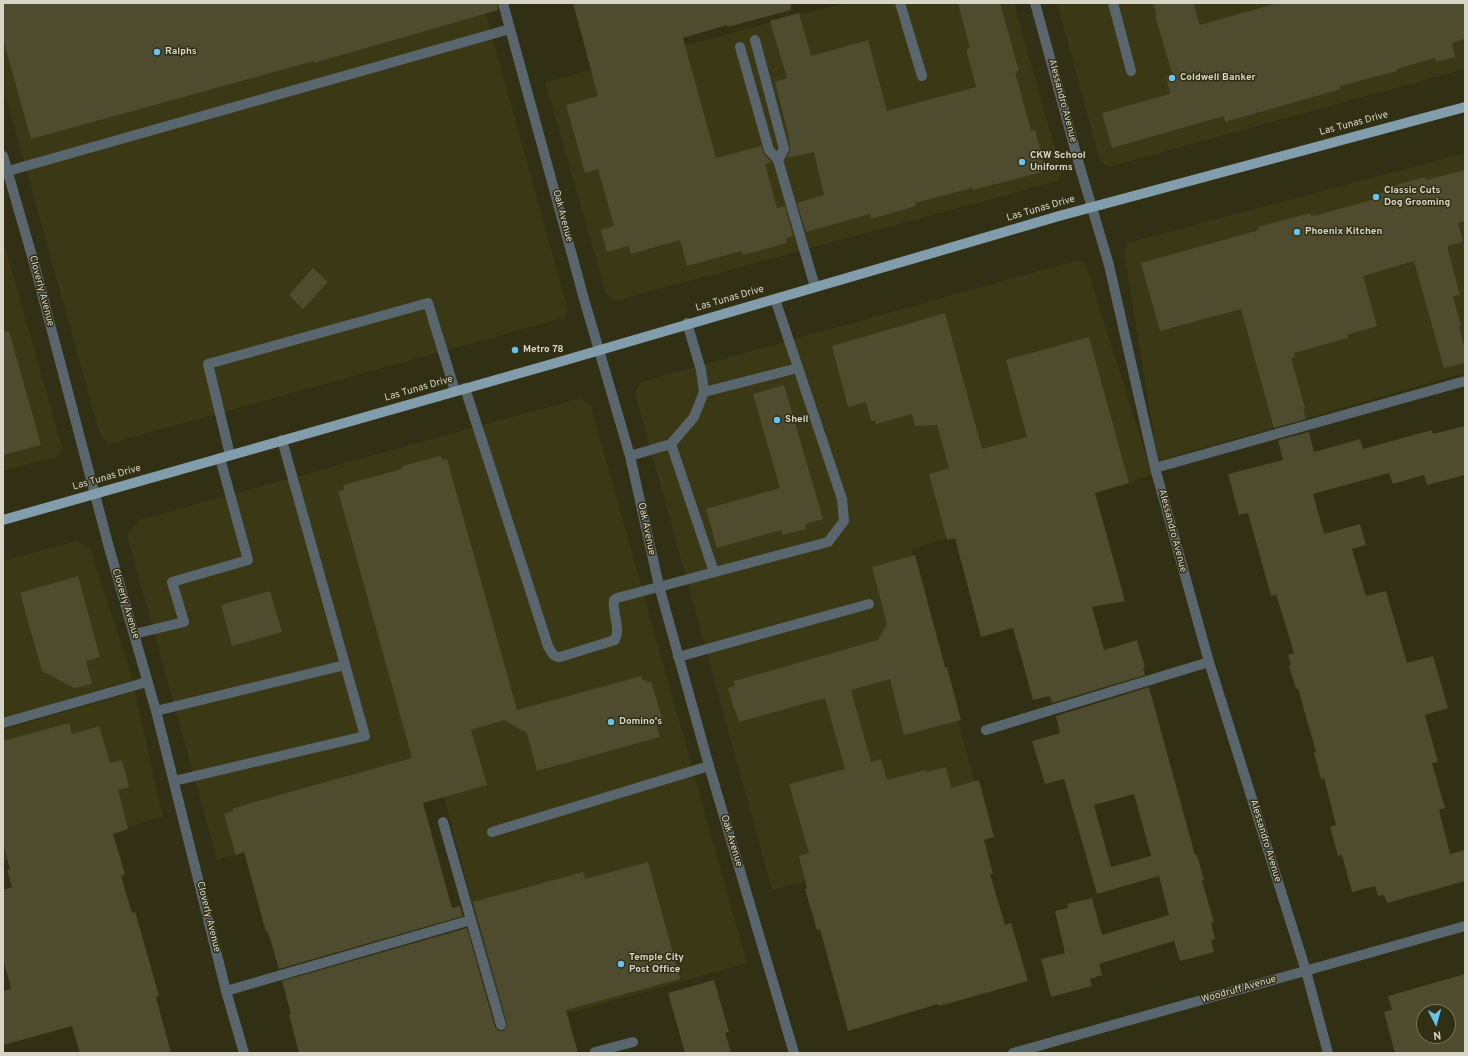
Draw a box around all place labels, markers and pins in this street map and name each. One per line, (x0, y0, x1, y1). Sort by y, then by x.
place label: Ralphs (165, 46, 197, 58)
marker: Ralphs (152, 47, 162, 57)
place label: Coldwell Banker (1180, 72, 1256, 84)
marker: Coldwell Banker (1167, 73, 1177, 83)
place label: CKW School Uniforms (1030, 150, 1086, 174)
marker: CKW School Uniforms (1017, 157, 1027, 167)
place label: Classic Cuts Dog Grooming (1384, 185, 1450, 208)
marker: Classic Cuts Dog Grooming (1371, 192, 1381, 202)
place label: Phoenix Kitchen (1305, 226, 1382, 238)
marker: Phoenix Kitchen (1292, 227, 1302, 237)
place label: Metro 78 (523, 344, 564, 356)
marker: Metro 78 (510, 345, 520, 355)
place label: Shell (785, 414, 808, 426)
marker: Shell (772, 415, 782, 425)
place label: Domino's (619, 716, 662, 728)
marker: Domino's (606, 717, 616, 727)
place label: Temple City Post Office (629, 952, 684, 976)
marker: Temple City Post Office (616, 959, 626, 969)

